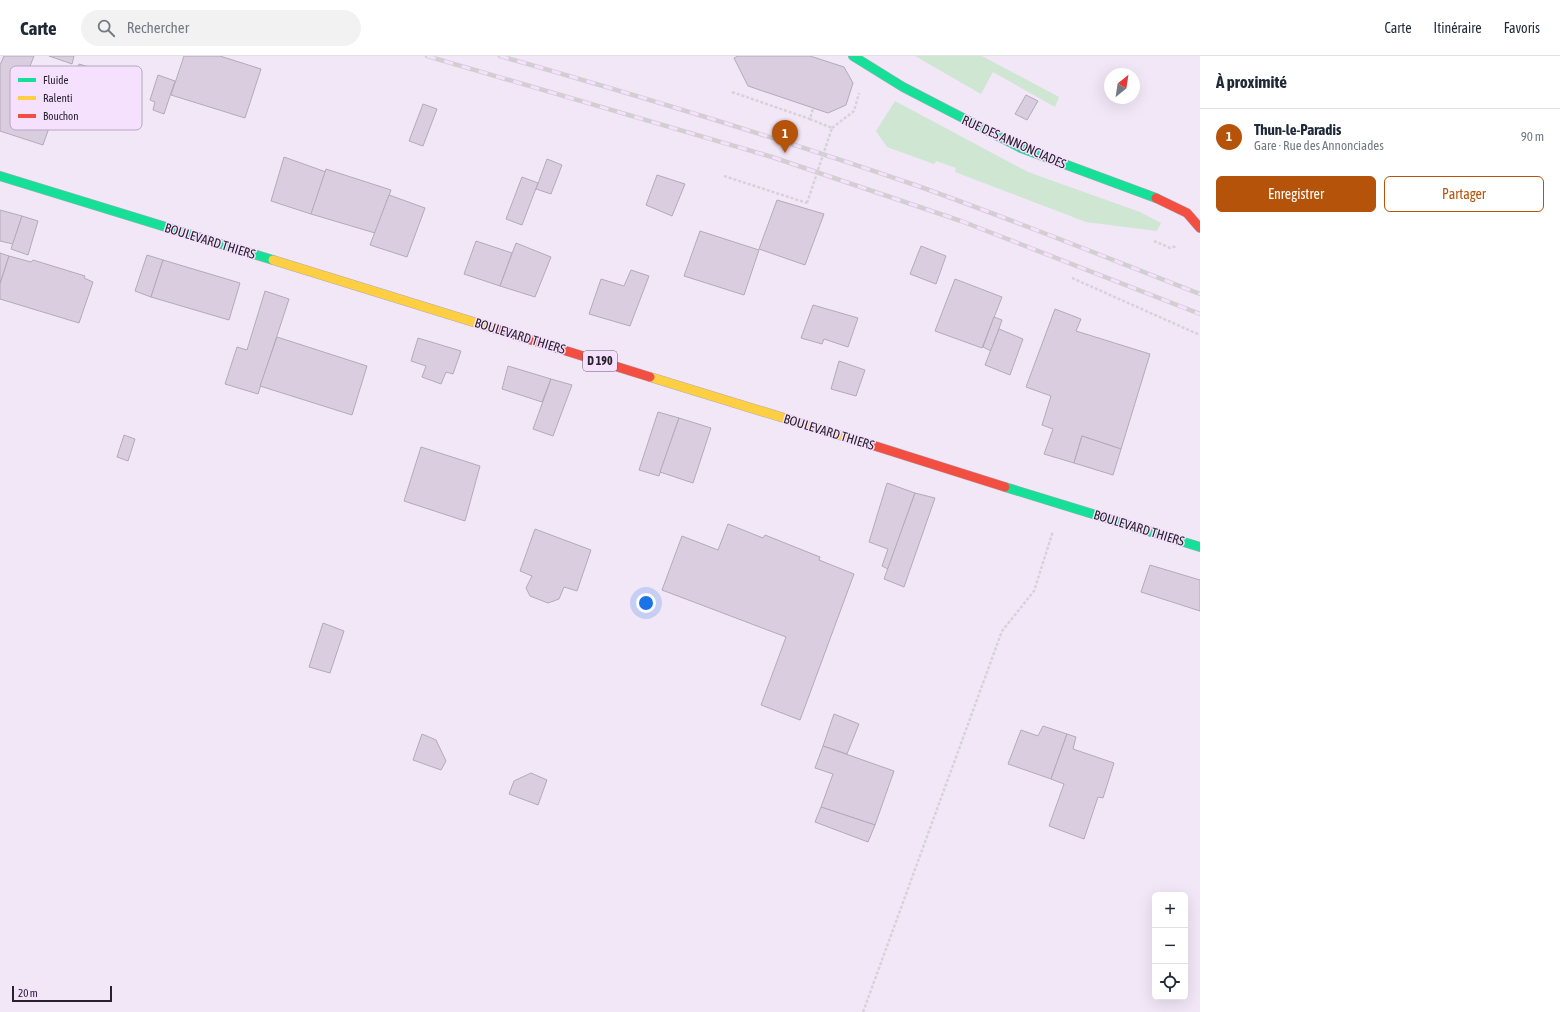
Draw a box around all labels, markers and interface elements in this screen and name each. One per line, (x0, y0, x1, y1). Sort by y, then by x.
search box (81, 10, 361, 46)
text: Carte (20, 17, 57, 39)
icon: search (95, 17, 117, 39)
text: Rechercher (127, 19, 189, 36)
text: Carte (1385, 20, 1412, 36)
text: Itinéraire (1434, 20, 1482, 36)
text: Favoris (1504, 20, 1540, 36)
legend (10, 66, 142, 130)
north arrow (1104, 68, 1140, 104)
text: À proximité (1216, 72, 1287, 92)
text: Fluide (43, 74, 68, 86)
text: Ralenti (43, 92, 72, 104)
text: Bouchon (43, 110, 79, 122)
street label: RUE DES ANNONCIADES (960, 112, 1069, 172)
pin: 1 (772, 120, 798, 153)
text: Thun-le-Paradis (1254, 121, 1341, 138)
text: 1 (1226, 129, 1232, 144)
text: 90 m (1521, 129, 1544, 144)
text: Gare · Rue des Annonciades (1254, 138, 1384, 153)
button: Enregistrer (1216, 176, 1376, 212)
button: Partager (1384, 176, 1544, 212)
street label: BOULEVARD THIERS (163, 220, 258, 262)
street label: BOULEVARD THIERS (473, 315, 568, 357)
road number: D 190 (583, 351, 617, 371)
street label: BOULEVARD THIERS (782, 411, 877, 453)
street label: BOULEVARD THIERS (1092, 507, 1187, 549)
your location (636, 593, 656, 613)
map controls (1152, 892, 1188, 1000)
button: + (1152, 892, 1188, 928)
button: − (1152, 928, 1188, 964)
button: locate (1152, 964, 1188, 1000)
scale bar (12, 984, 112, 1003)
text: 20 m (18, 987, 38, 999)

